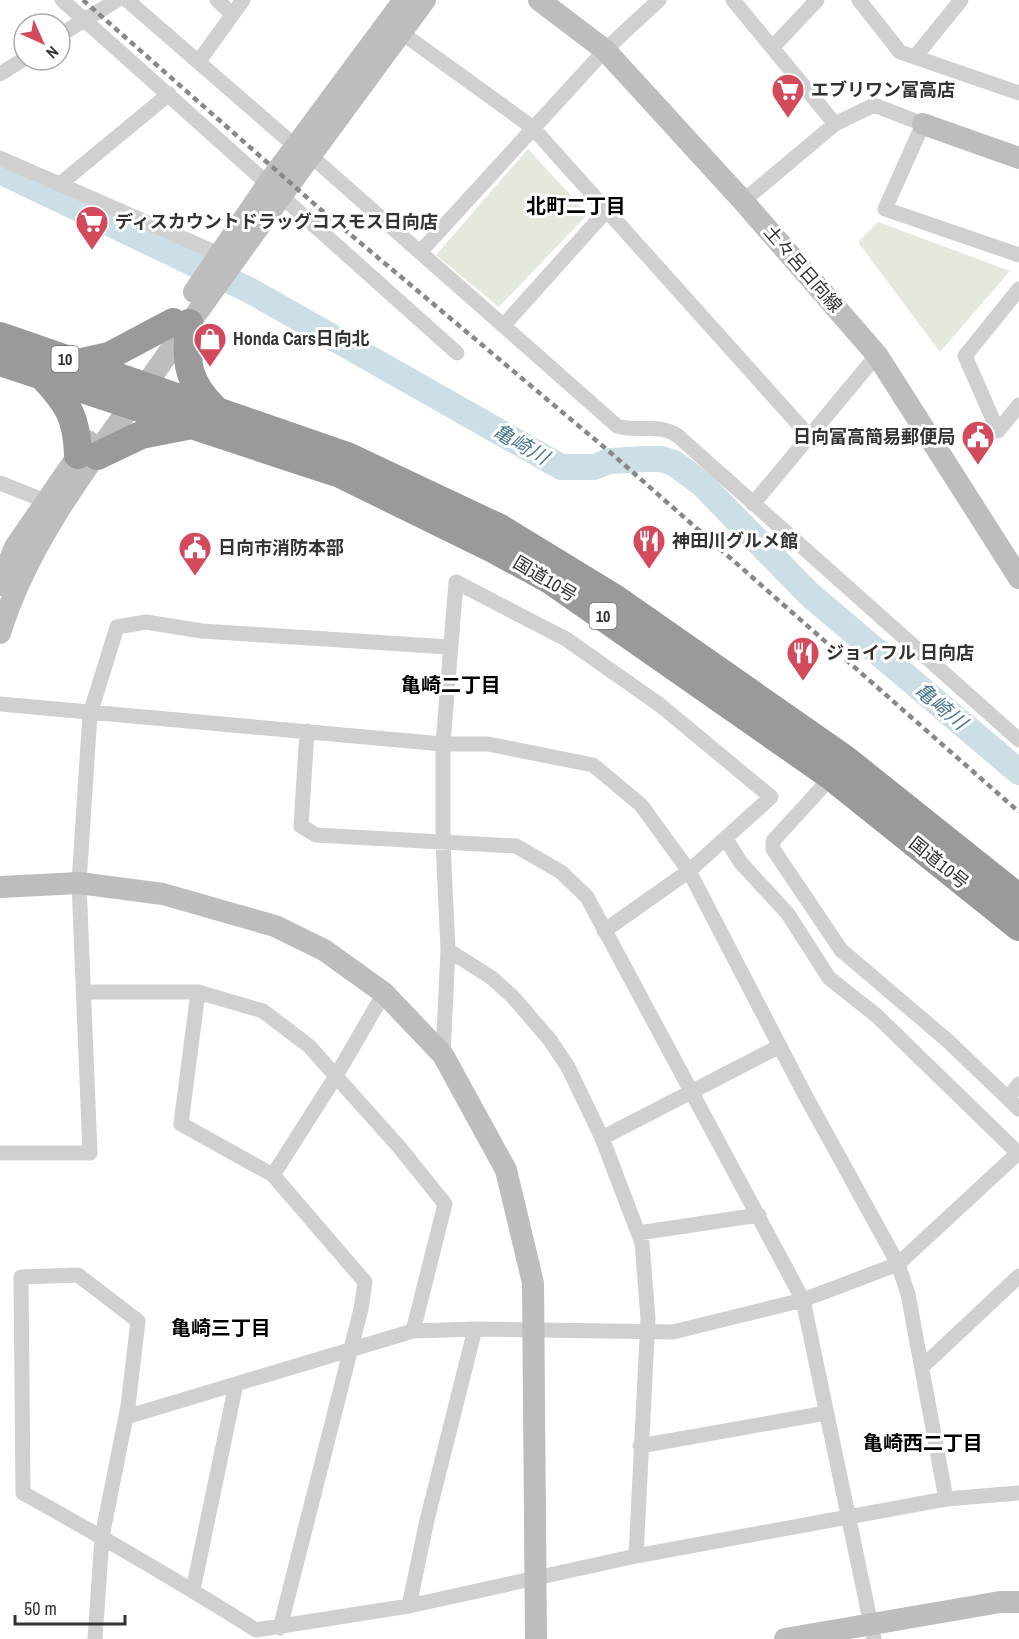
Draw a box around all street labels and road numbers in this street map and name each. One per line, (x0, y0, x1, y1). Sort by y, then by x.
street label: 土々呂日向線 (759, 220, 848, 318)
road number: 10 (52, 346, 78, 372)
street label: 国道10号 (509, 550, 582, 607)
road number: 10 (590, 603, 616, 629)
street label: 国道10号 (904, 831, 975, 894)

